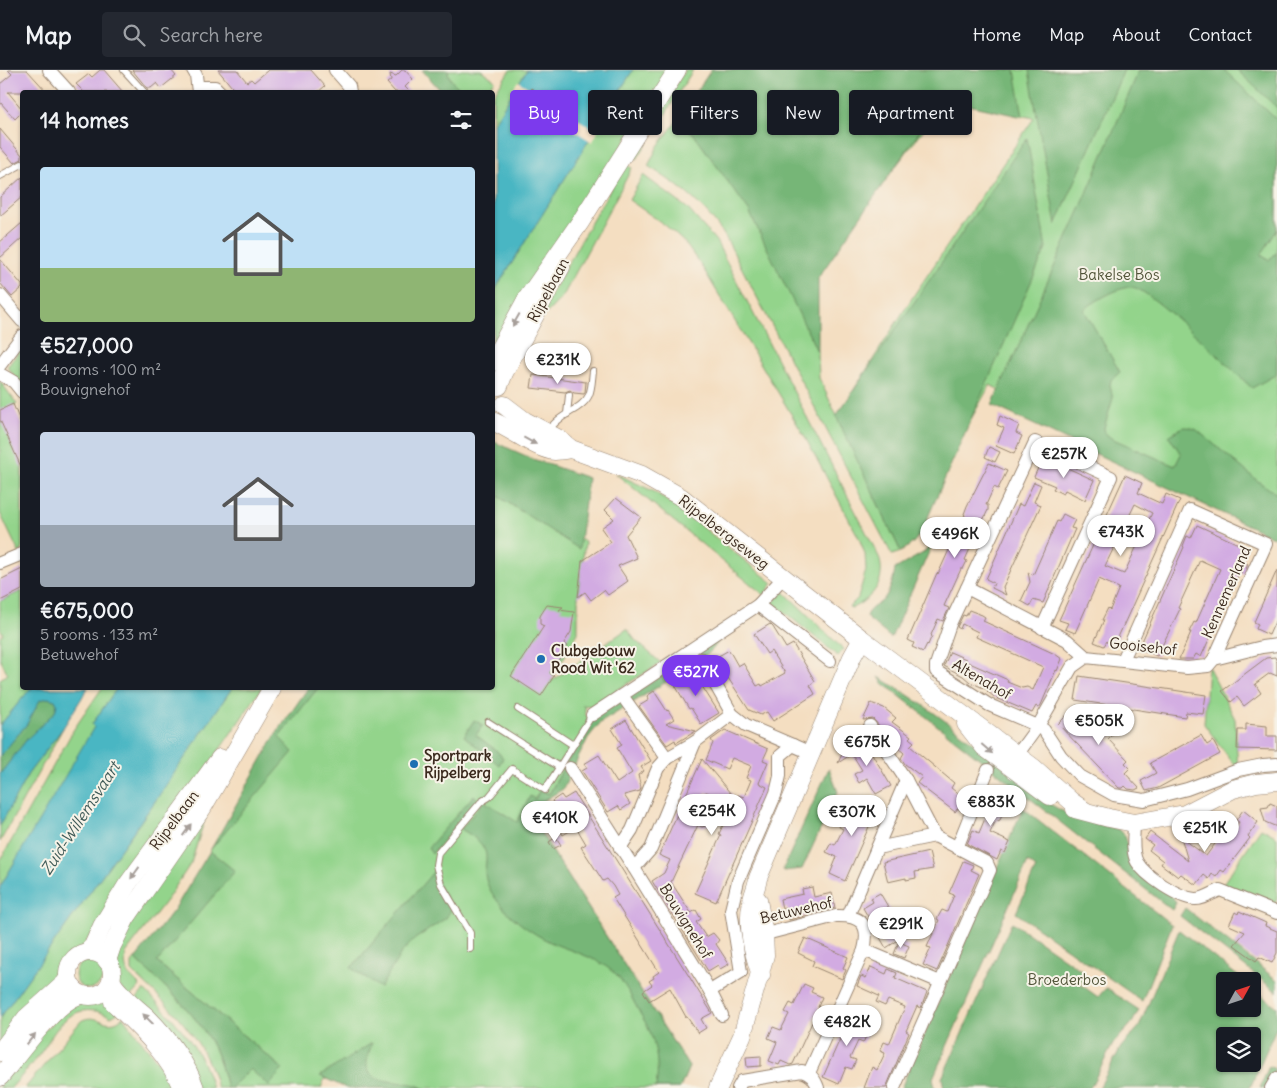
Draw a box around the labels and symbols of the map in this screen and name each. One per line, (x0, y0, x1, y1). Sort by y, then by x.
street label: Rijpelbaan (523, 254, 573, 325)
park label: Bakelse Bos (1079, 265, 1160, 284)
one-way arrow (512, 312, 520, 327)
pin: €231K (523, 342, 593, 385)
pin: €257K (1029, 436, 1099, 479)
one-way arrow (523, 437, 538, 445)
street label: Rijpelbergseweg (675, 491, 773, 573)
pin: €743K (1086, 514, 1156, 557)
pin: €496K (920, 516, 990, 559)
street label: Kennemerland (1197, 543, 1255, 641)
street label: Gooisehof (1108, 633, 1179, 659)
place label: Clubgebouw Rood Wit '62 (551, 641, 635, 677)
marker: Clubgebouw Rood Wit '62 (535, 653, 547, 665)
pin: €527K (661, 654, 731, 697)
street label: Altenahof (949, 654, 1016, 704)
pin: €505K (1064, 704, 1134, 746)
pin: €675K (832, 724, 902, 767)
one-way arrow (981, 743, 993, 755)
place label: Sportpark Rijpelberg (424, 746, 492, 783)
water label: Zuid-Willemsvaart (36, 756, 125, 878)
marker: Sportpark Rijpelberg (408, 758, 420, 770)
pin: €883K (956, 784, 1026, 827)
street label: Rijpelbaan (145, 786, 203, 854)
pin: €254K (677, 794, 747, 836)
pin: €307K (817, 794, 887, 837)
pin: €410K (520, 800, 590, 843)
pin: €251K (1170, 810, 1240, 853)
one-way arrow (182, 823, 192, 837)
one-way arrow (130, 866, 140, 880)
street label: Bouvignehof (656, 880, 717, 963)
street label: Betuwehof (758, 892, 835, 928)
pin: €291K (866, 906, 936, 949)
park label: Broederbos (1028, 970, 1107, 989)
north arrow (1216, 972, 1261, 1018)
pin: €482K (812, 1004, 882, 1047)
one-way arrow (143, 1013, 155, 1025)
one-way arrow (25, 1033, 36, 1046)

